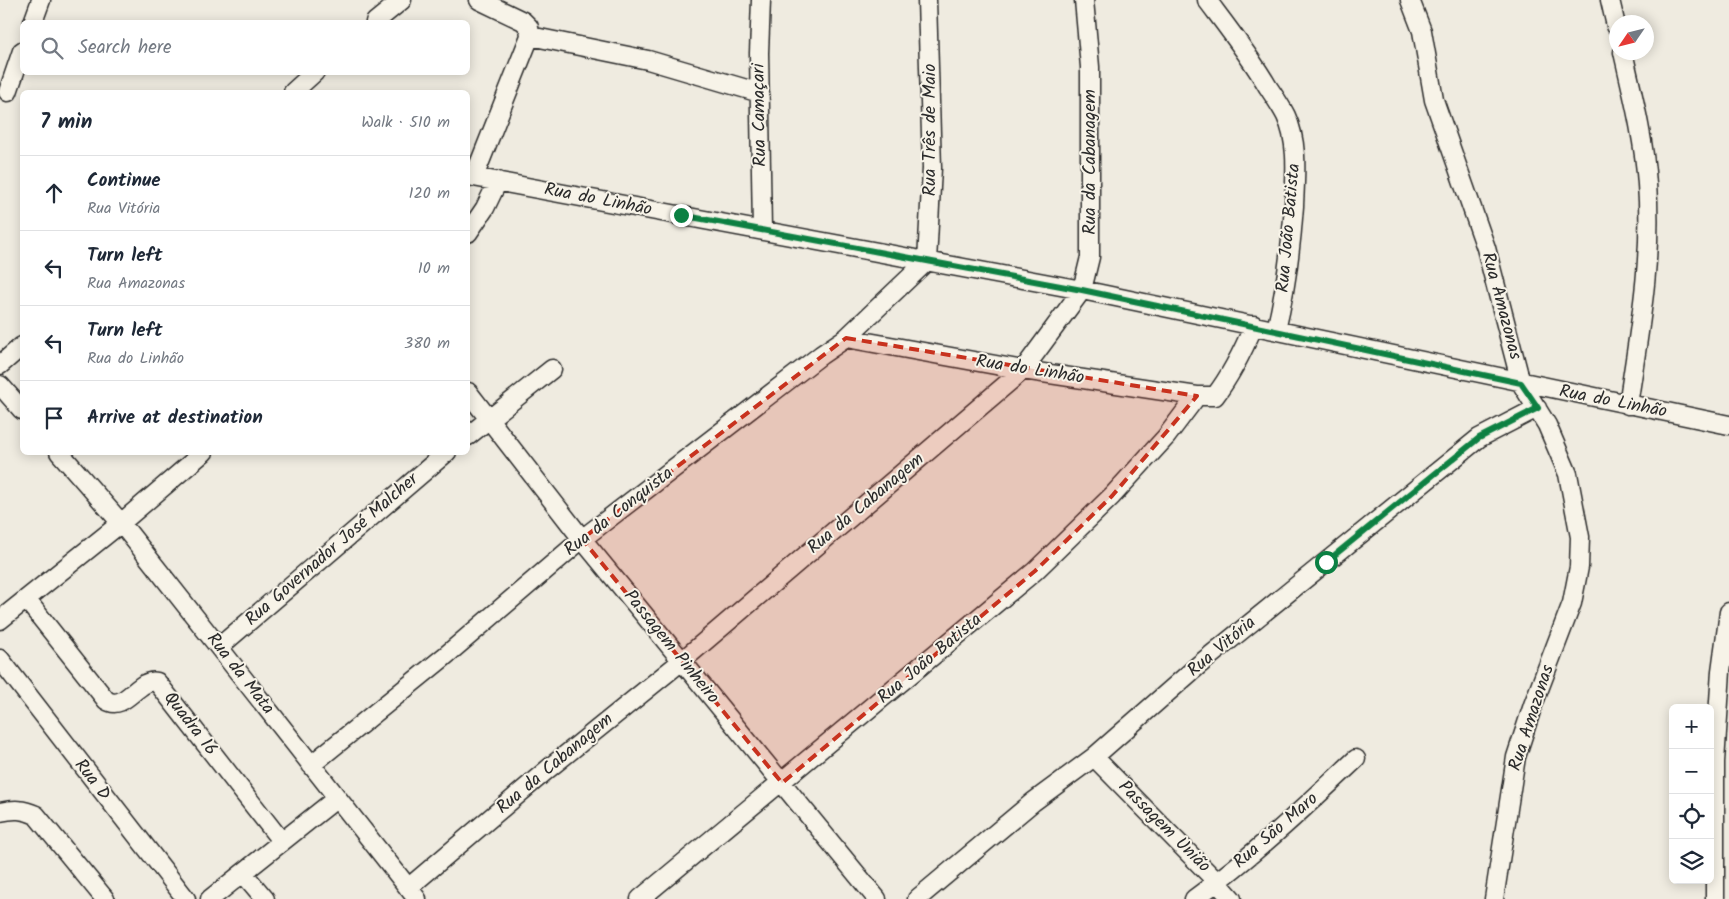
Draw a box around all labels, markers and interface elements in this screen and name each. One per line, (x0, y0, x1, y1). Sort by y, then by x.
north arrow (1609, 15, 1654, 60)
search box (20, 20, 470, 75)
text: Search here (78, 33, 172, 63)
icon: search (38, 34, 66, 62)
street label: Rua Camaçari (745, 62, 775, 167)
street label: Rua Três de Maio (916, 64, 945, 196)
street label: Rua da Cabanagem (1076, 89, 1105, 235)
text: 7 min (40, 106, 92, 139)
text: Walk · 510 m (361, 110, 450, 135)
street label: Rua João Batista (1269, 162, 1309, 294)
text: Continue (87, 166, 160, 196)
street label: Rua do Linhão (542, 175, 654, 225)
icon: ahead (40, 179, 68, 207)
text: 120 m (409, 181, 450, 206)
text: Rua Vitória (87, 196, 160, 221)
route end (670, 204, 693, 227)
text: Turn left (87, 241, 162, 271)
street label: Rua Amazonas (1473, 249, 1529, 363)
icon: left (40, 254, 68, 282)
text: 10 m (418, 256, 450, 281)
text: Rua Amazonas (87, 271, 185, 296)
text: Turn left (87, 316, 162, 346)
icon: left (40, 329, 68, 357)
text: 380 m (404, 331, 450, 356)
text: Rua do Linhão (87, 346, 184, 371)
street label: Rua do Linhão (974, 347, 1086, 393)
street label: Rua do Linhão (1557, 377, 1669, 427)
text: Arrive at destination (87, 403, 263, 433)
icon: arrive (40, 404, 68, 432)
street label: Rua da Cabanagem (801, 446, 931, 562)
street label: Rua da Conquista (558, 460, 680, 564)
street label: Rua Governador José Malcher (239, 466, 426, 634)
route start (1315, 551, 1338, 574)
street label: Passagem Pinheiro (616, 583, 726, 711)
street label: Rua João Batista (871, 606, 989, 712)
street label: Rua Vitória (1181, 609, 1263, 685)
street label: Rua da Mata (199, 627, 281, 721)
street label: Rua Amazonas (1501, 661, 1563, 775)
street label: Quadra 16 (156, 686, 224, 762)
map controls (1669, 704, 1714, 884)
button: + (1669, 704, 1714, 749)
street label: Rua da Cabanagem (490, 706, 620, 822)
button: − (1669, 749, 1714, 794)
street label: Rua D (66, 753, 118, 808)
street label: Passagem União (1111, 774, 1217, 880)
street label: Rua São Maro (1227, 786, 1325, 876)
button: locate (1669, 794, 1714, 839)
button: layers (1669, 839, 1714, 884)

